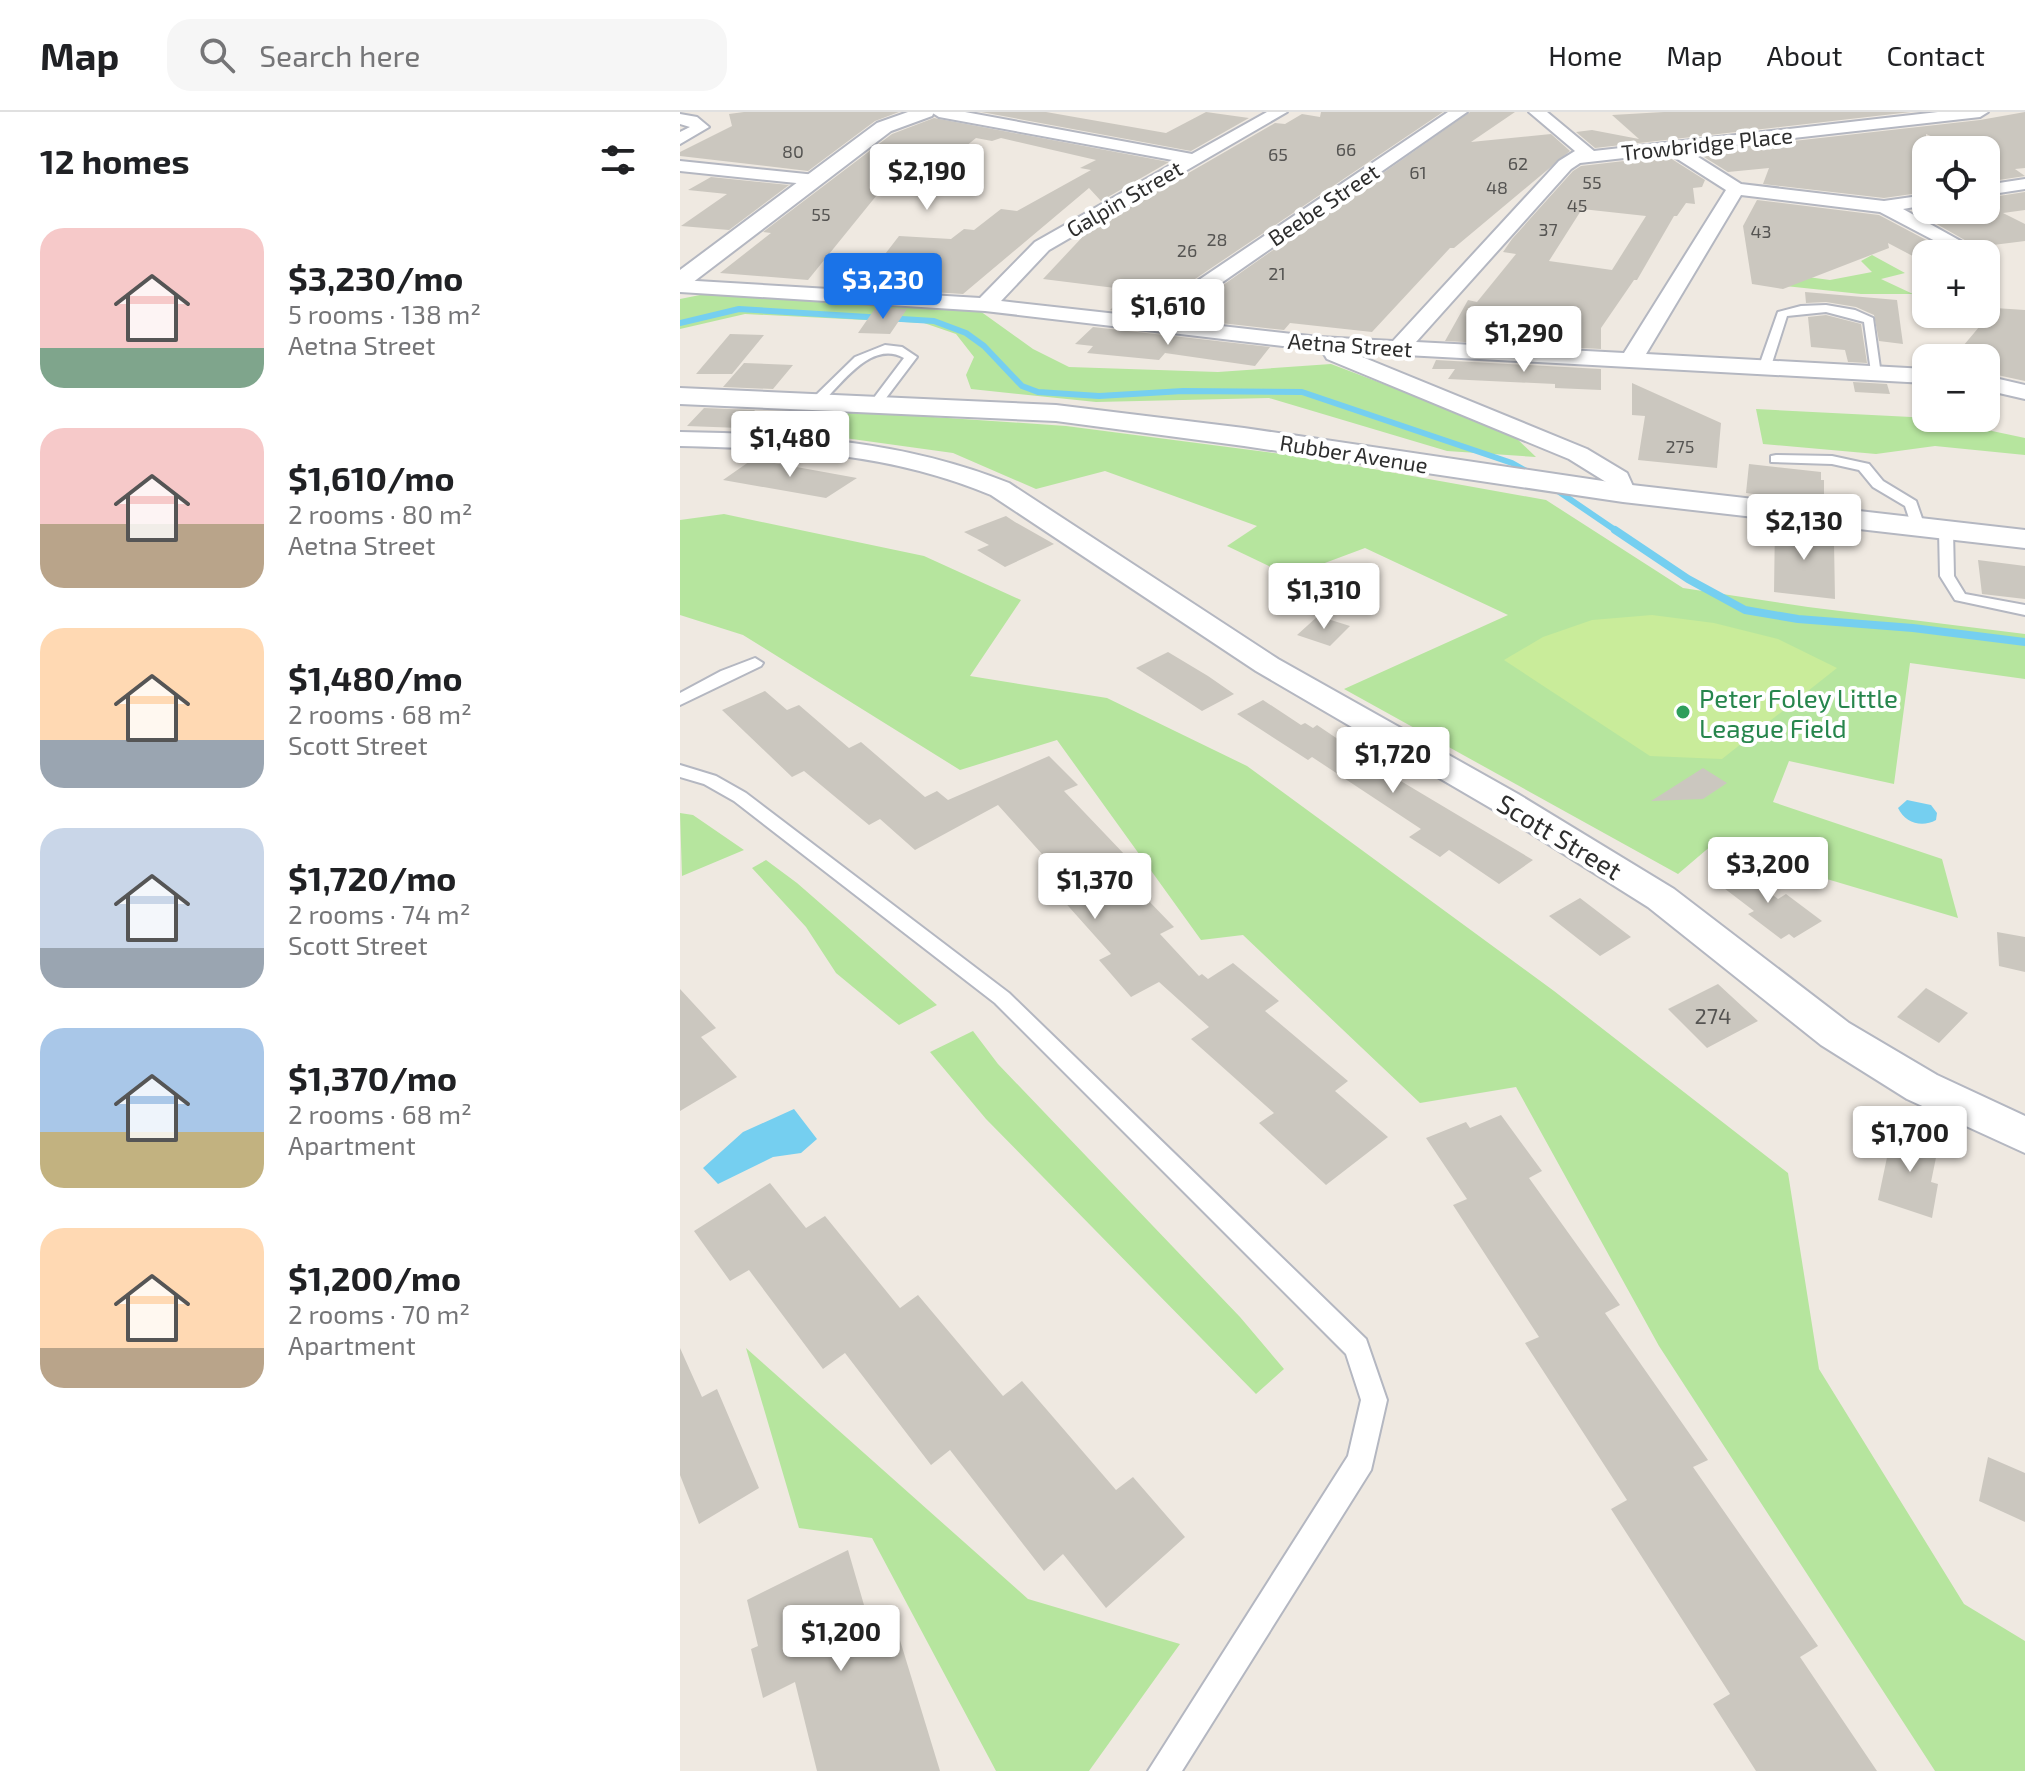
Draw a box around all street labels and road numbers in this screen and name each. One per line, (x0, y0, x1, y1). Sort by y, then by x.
street label: Trowbridge Place (1620, 121, 1794, 165)
street label: Galpin Street (1061, 154, 1187, 242)
street label: Beebe Street (1263, 158, 1383, 250)
street label: Aetna Street (1287, 327, 1413, 361)
street label: Rubber Avenue (1278, 428, 1430, 478)
street label: Scott Street (1492, 787, 1628, 885)

